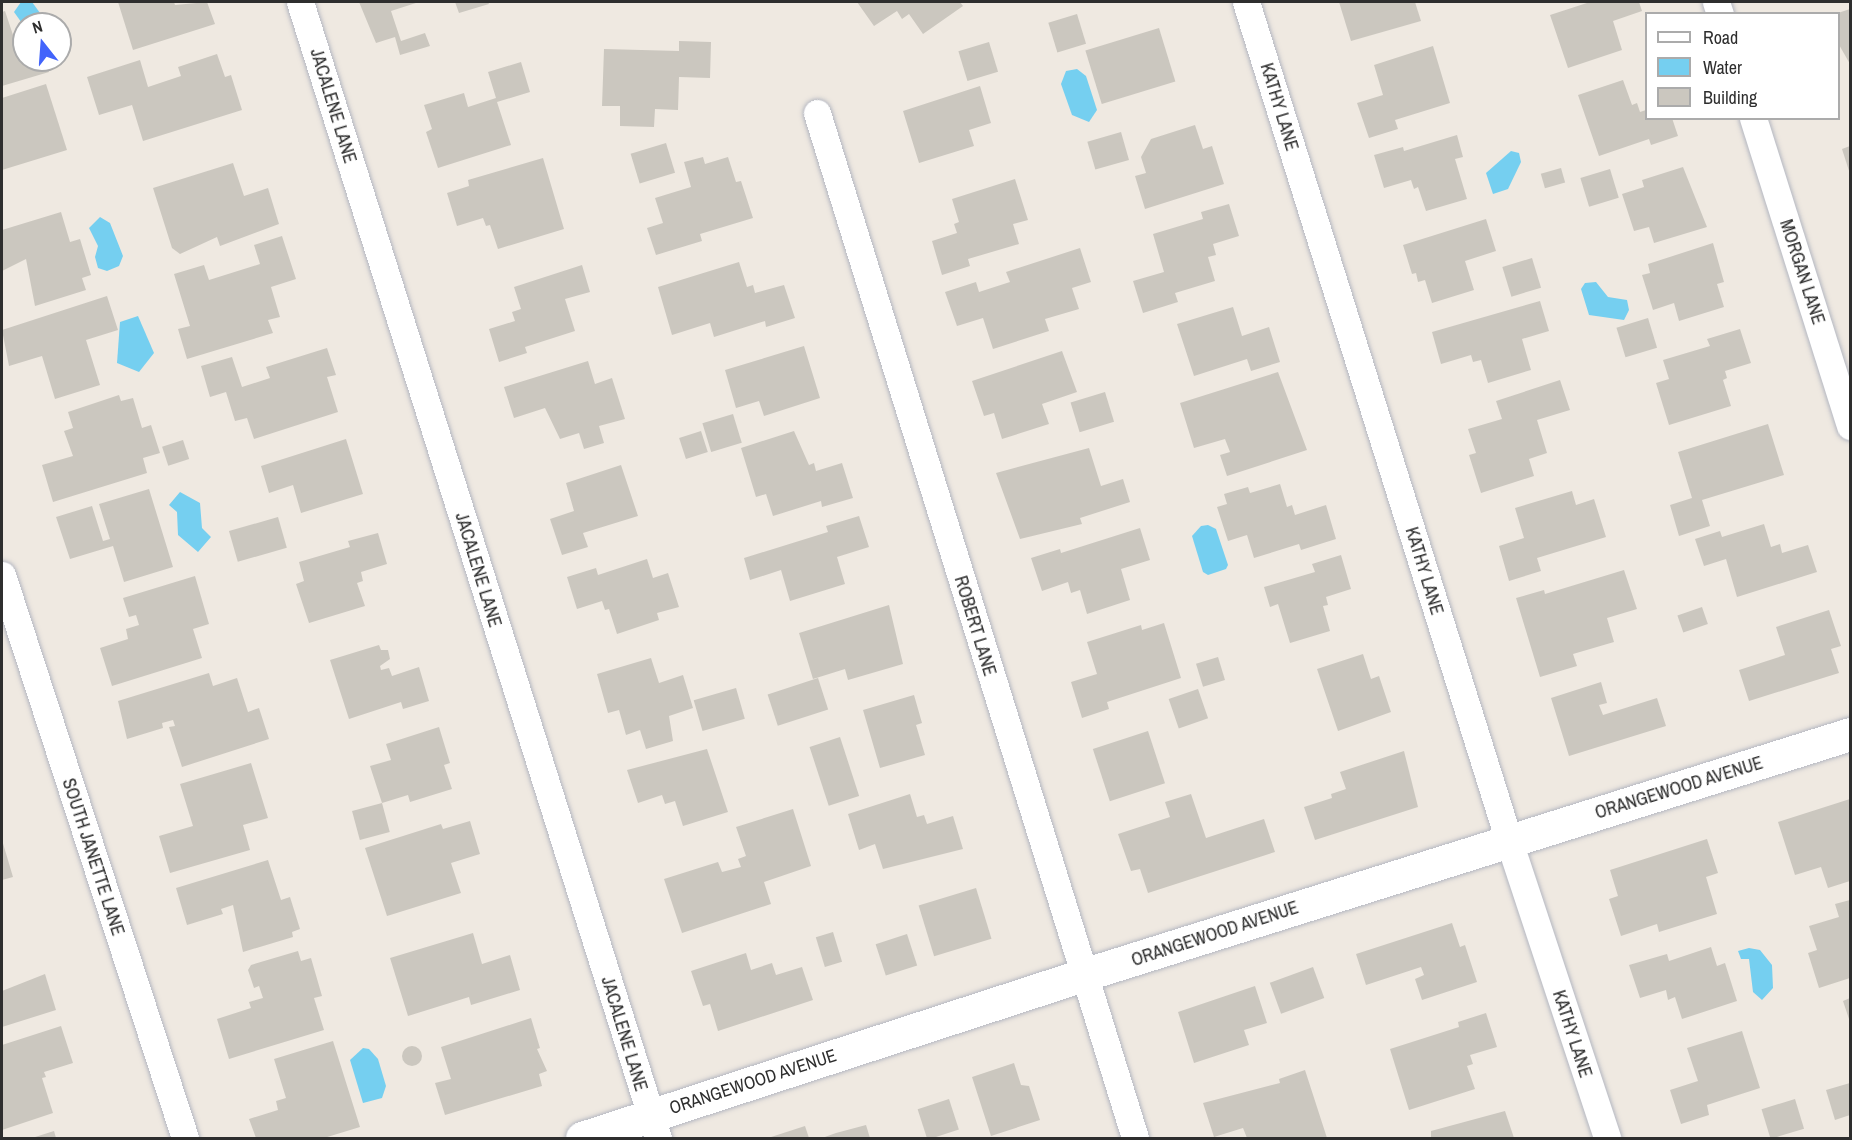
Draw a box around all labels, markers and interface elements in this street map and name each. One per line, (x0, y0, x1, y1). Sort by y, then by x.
north arrow (12, 12, 72, 72)
legend (1645, 12, 1840, 120)
text: N (30, 15, 45, 39)
text: Road (1703, 25, 1738, 50)
street label: JACALENE LANE (305, 46, 361, 166)
text: Water (1703, 55, 1742, 80)
street label: KATHY LANE (1255, 60, 1303, 154)
text: Building (1703, 85, 1757, 110)
street label: MORGAN LANE (1775, 217, 1829, 327)
street label: JACALENE LANE (450, 510, 506, 630)
street label: KATHY LANE (1400, 524, 1448, 618)
street label: ROBERT LANE (949, 573, 1001, 679)
street label: ORANGEWOOD AVENUE (1592, 752, 1766, 824)
street label: SOUTH JANETTE LANE (57, 776, 129, 938)
street label: ORANGEWOOD AVENUE (1128, 897, 1302, 971)
street label: JACALENE LANE (596, 974, 652, 1094)
street label: KATHY LANE (1548, 987, 1596, 1081)
street label: ORANGEWOOD AVENUE (666, 1045, 840, 1119)

